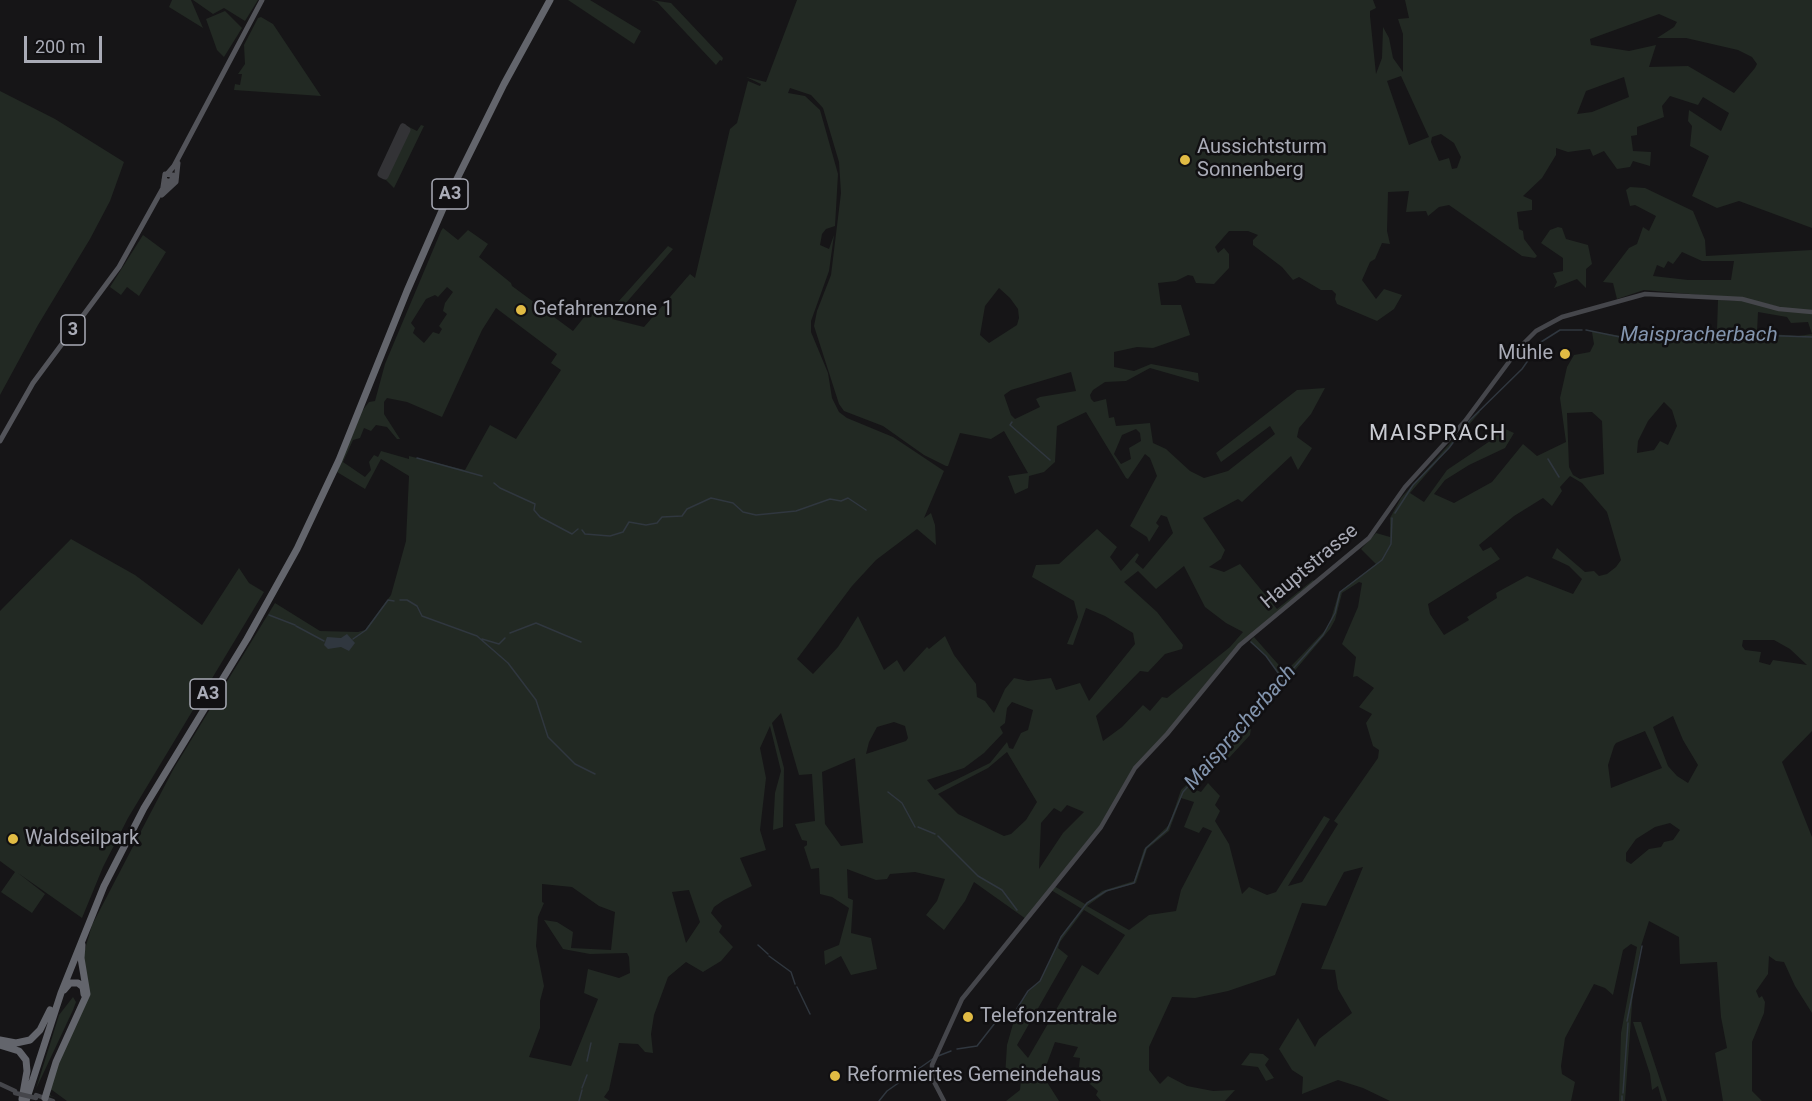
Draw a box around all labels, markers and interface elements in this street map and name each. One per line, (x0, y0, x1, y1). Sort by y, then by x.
scale bar (27, 24, 105, 62)
text: 200 m (35, 36, 86, 57)
place label: Aussichtsturm Sonnenberg (1197, 136, 1327, 183)
marker: Aussichtsturm Sonnenberg (1178, 153, 1192, 167)
road number: A3 (432, 179, 468, 209)
place label: Gefahrenzone 1 (533, 298, 673, 322)
marker: Gefahrenzone 1 (514, 303, 528, 317)
road number: 3 (61, 315, 85, 345)
water label: Maispracherbach (1620, 323, 1778, 349)
place label: Mühle (1498, 342, 1553, 366)
marker: Mühle (1558, 347, 1572, 361)
district label: MAISPRACH (1369, 421, 1507, 447)
street label: Hauptstrasse (1257, 519, 1363, 615)
water label: Maispracherbach (1180, 660, 1302, 796)
road number: A3 (190, 679, 226, 709)
place label: Waldseilpark (25, 827, 139, 851)
marker: Waldseilpark (6, 832, 20, 846)
place label: Telefonzentrale (980, 1005, 1117, 1029)
marker: Telefonzentrale (961, 1010, 975, 1024)
place label: Reformiertes Gemeindehaus (847, 1064, 1101, 1088)
marker: Reformiertes Gemeindehaus (828, 1069, 842, 1083)

